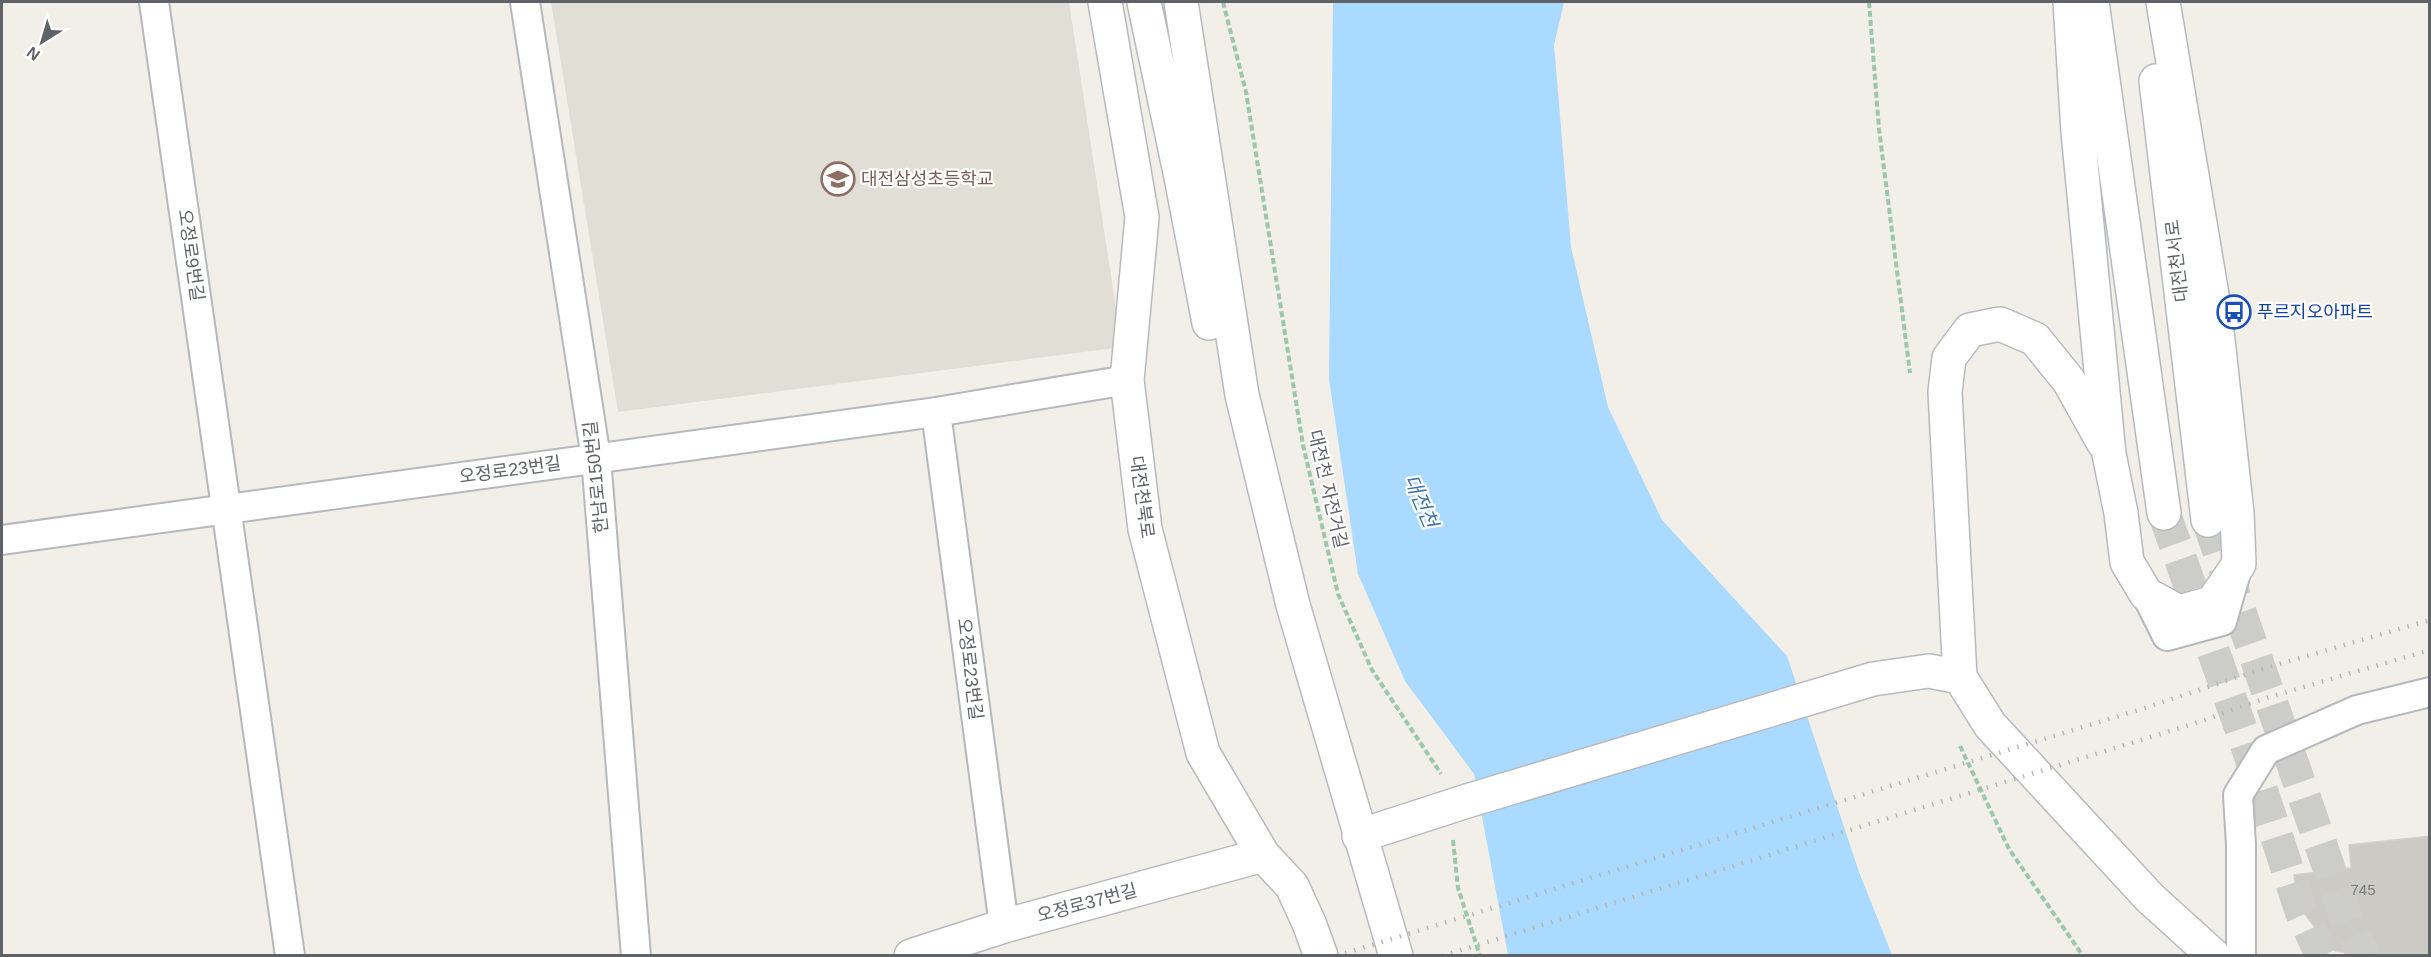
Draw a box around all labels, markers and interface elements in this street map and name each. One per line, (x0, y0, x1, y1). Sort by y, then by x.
north arrow (12, 12, 72, 72)
text: N (24, 43, 43, 64)
school or university icon: 대전삼성초등학교 (820, 161, 856, 197)
place label: 대전삼성초등학교 (861, 169, 993, 189)
street label: 오정로9번길 (175, 208, 207, 302)
street label: 대전천서로 (2162, 219, 2192, 303)
bus stop icon: 푸르지오아파트 (2216, 294, 2252, 330)
place label: 푸르지오아파트 (2257, 302, 2373, 322)
street label: 한남로150번길 (580, 420, 612, 534)
street label: 대전천 자전거길 (1305, 428, 1351, 550)
street label: 오정로23번길 (458, 453, 562, 487)
street label: 대전천북로 (1126, 455, 1158, 539)
water label: 대전천 (1400, 471, 1443, 533)
street label: 오정로23번길 (954, 617, 986, 721)
street label: 오정로37번길 (1035, 880, 1139, 926)
house number: 745 (2350, 881, 2376, 898)

